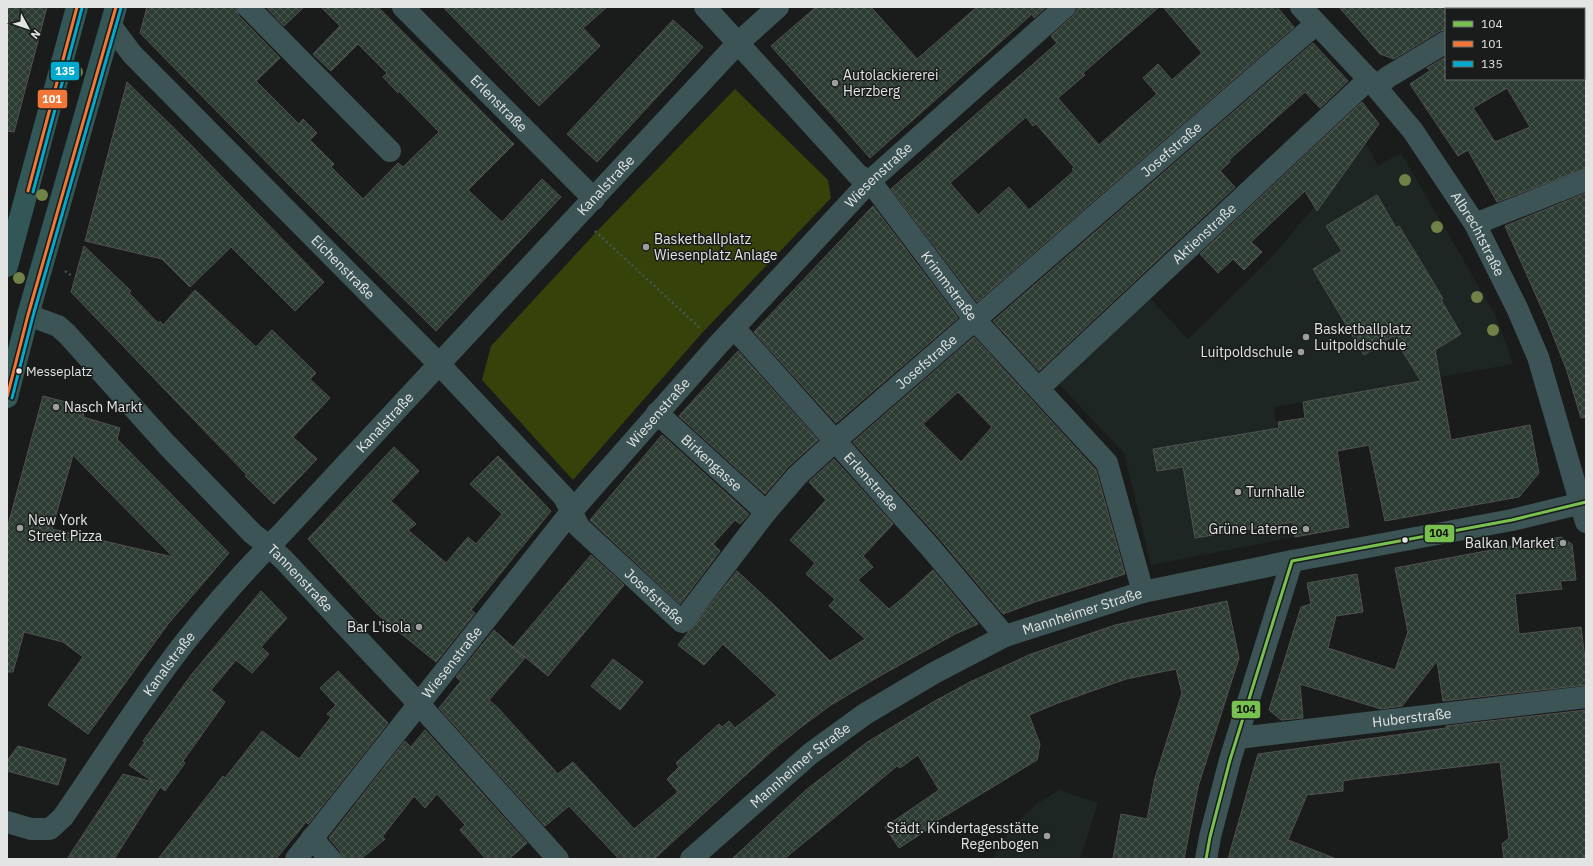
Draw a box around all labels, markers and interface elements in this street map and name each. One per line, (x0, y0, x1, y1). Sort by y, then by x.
north arrow (8, 8, 48, 48)
legend (1445, 8, 1585, 80)
text: 104 (1481, 16, 1503, 31)
text: N (28, 27, 44, 42)
text: 101 (1481, 36, 1503, 51)
text: 135 (1481, 56, 1503, 71)
line badge: 135 (50, 61, 80, 81)
text: 135 (55, 64, 75, 78)
place label: Autolackiererei Herzberg (843, 66, 939, 100)
street label: Erlenstraße (467, 71, 531, 136)
marker: Autolackiererei Herzberg (830, 78, 840, 88)
line badge: 101 (37, 89, 68, 109)
text: 101 (42, 92, 62, 106)
street label: Josefstraße (1137, 118, 1206, 181)
street label: Wiesenstraße (841, 138, 916, 212)
street label: Kanalstraße (573, 151, 638, 219)
street label: Albrechtstraße (1447, 188, 1509, 280)
street label: Aktienstraße (1168, 199, 1240, 268)
place label: Basketballplatz Wiesenplatz Anlage (654, 230, 778, 264)
street label: Eichenstraße (307, 231, 379, 303)
marker: Basketballplatz Wiesenplatz Anlage (641, 242, 651, 252)
street label: Krimmstraße (917, 247, 981, 325)
place label: Basketballplatz Luitpoldschule (1314, 320, 1412, 354)
street label: Josefstraße (892, 330, 961, 393)
marker: Basketballplatz Luitpoldschule (1301, 332, 1311, 342)
place label: Luitpoldschule (1201, 343, 1293, 361)
marker: Luitpoldschule (1296, 347, 1306, 357)
place label: Messeplatz (26, 363, 92, 380)
marker: Messeplatz (14, 366, 24, 376)
street label: Wiesenstraße (623, 374, 694, 451)
street label: Kanalstraße (352, 388, 418, 457)
place label: Nasch Markt (64, 398, 143, 416)
marker: Nasch Markt (51, 402, 61, 412)
street label: Birkengasse (677, 430, 746, 495)
street label: Erlenstraße (840, 448, 903, 515)
place label: Turnhalle (1246, 483, 1305, 501)
marker: Turnhalle (1233, 487, 1243, 497)
place label: New York Street Pizza (28, 511, 103, 545)
place label: Grüne Laterne (1208, 520, 1298, 538)
marker: New York Street Pizza (15, 523, 25, 533)
marker: Grüne Laterne (1301, 524, 1311, 534)
line badge: 104 (1424, 524, 1455, 543)
text: 104 (1429, 526, 1449, 540)
place label: Balkan Market (1465, 534, 1555, 552)
unlabelled marker (1400, 535, 1410, 545)
marker: Balkan Market (1558, 538, 1568, 548)
street label: Tannenstraße (264, 540, 337, 616)
street label: Josefstraße (621, 565, 688, 629)
street label: Mannheimer Straße (1020, 584, 1145, 639)
place label: Bar L'isola (347, 618, 412, 636)
marker: Bar L'isola (414, 622, 424, 632)
street label: Wiesenstraße (418, 622, 486, 702)
street label: Kanalstraße (139, 627, 199, 700)
line badge: 104 (1231, 700, 1261, 719)
text: 104 (1236, 702, 1256, 716)
street label: Huberstraße (1371, 704, 1453, 731)
street label: Mannheimer Straße (746, 719, 854, 812)
place label: Städt. Kindertagesstätte Regenbogen (886, 819, 1039, 853)
marker: Städt. Kindertagesstätte Regenbogen (1042, 831, 1052, 841)

